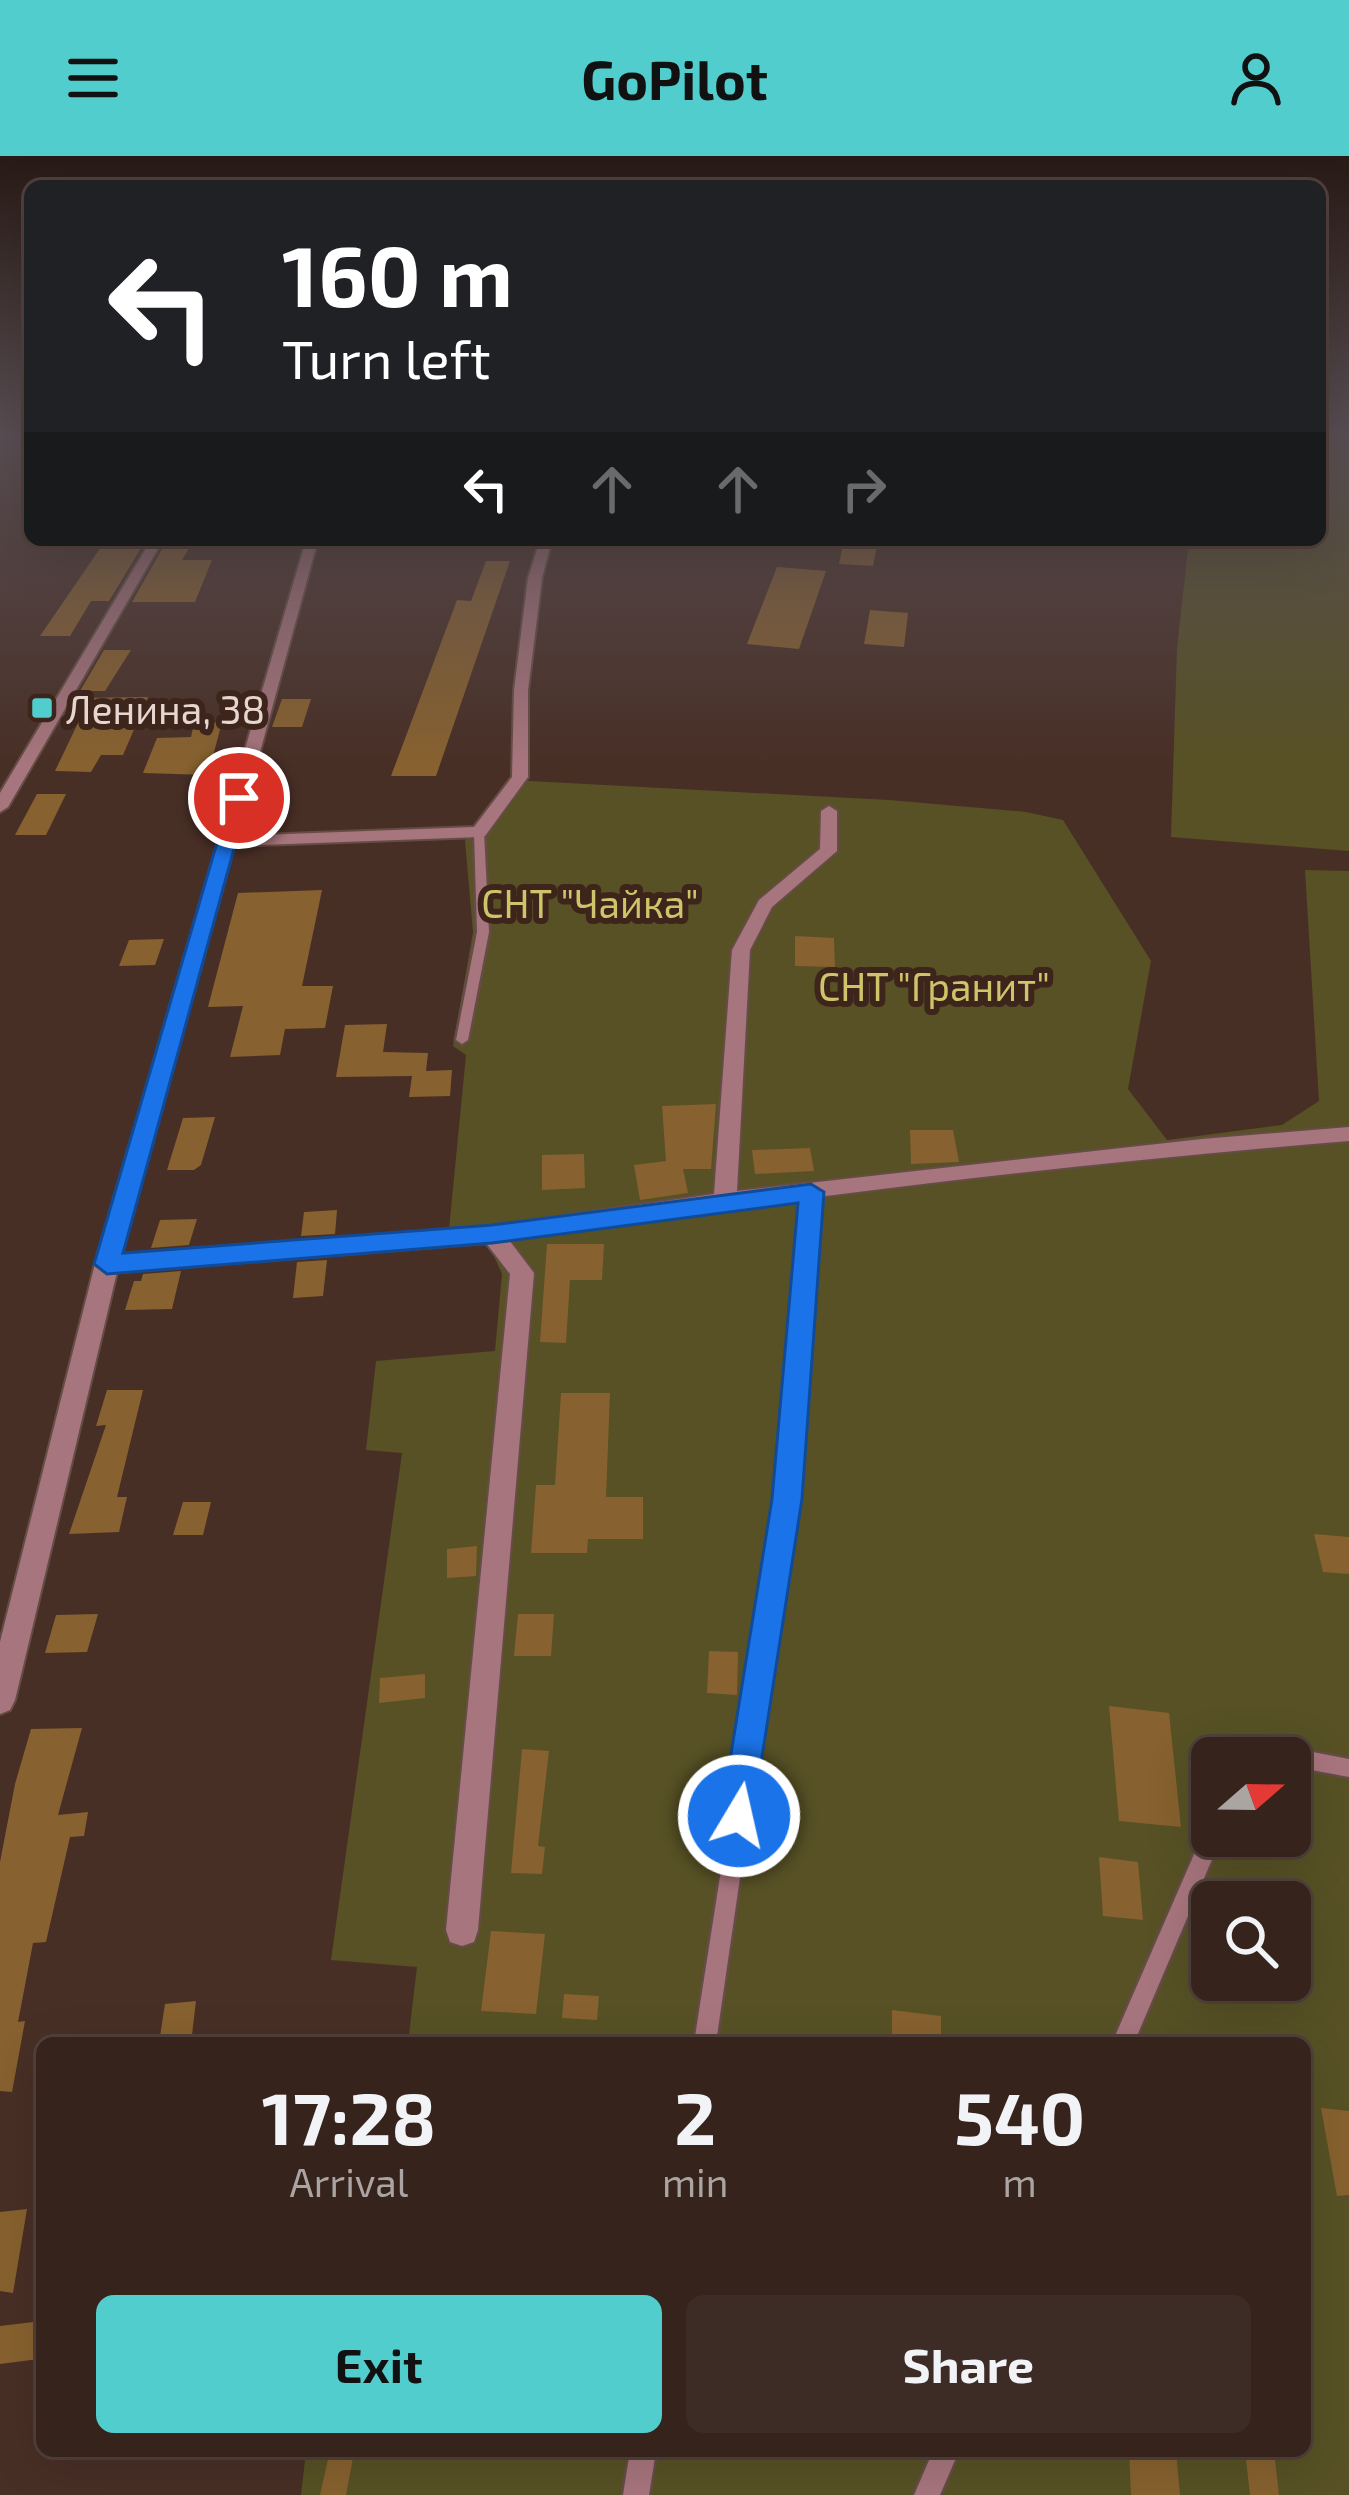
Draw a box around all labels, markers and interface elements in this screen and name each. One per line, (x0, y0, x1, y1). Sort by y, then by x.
icon: menu (60, 45, 126, 111)
icon: person (1223, 45, 1289, 111)
text: GoPilot (581, 46, 768, 111)
text: 160 m (282, 223, 513, 324)
icon: left (84, 228, 240, 384)
text: Turn left (282, 325, 491, 390)
icon: left (453, 456, 519, 522)
icon: ahead (579, 456, 645, 522)
icon: ahead (705, 456, 771, 522)
icon: right (831, 456, 897, 522)
place label: Ленина, 38 (66, 685, 265, 732)
marker: Ленина, 38 (29, 695, 55, 721)
pin (188, 747, 290, 849)
icon: arrive (206, 765, 272, 831)
park label: СНТ "Чайка" (481, 879, 699, 926)
park label: СНТ "Гранит" (818, 962, 1050, 1009)
north arrow (1191, 1737, 1311, 1857)
map controls (1191, 1737, 1311, 2001)
position arrow (676, 1753, 802, 1879)
button: search (1191, 1881, 1311, 2001)
text: 17:28 (262, 2073, 436, 2159)
text: 2 (674, 2073, 716, 2159)
text: 540 (954, 2073, 1085, 2159)
text: Arrival (290, 2158, 408, 2205)
text: min (662, 2158, 728, 2205)
text: m (1003, 2158, 1037, 2205)
button: Exit (96, 2295, 662, 2433)
button: Share (686, 2295, 1251, 2433)

